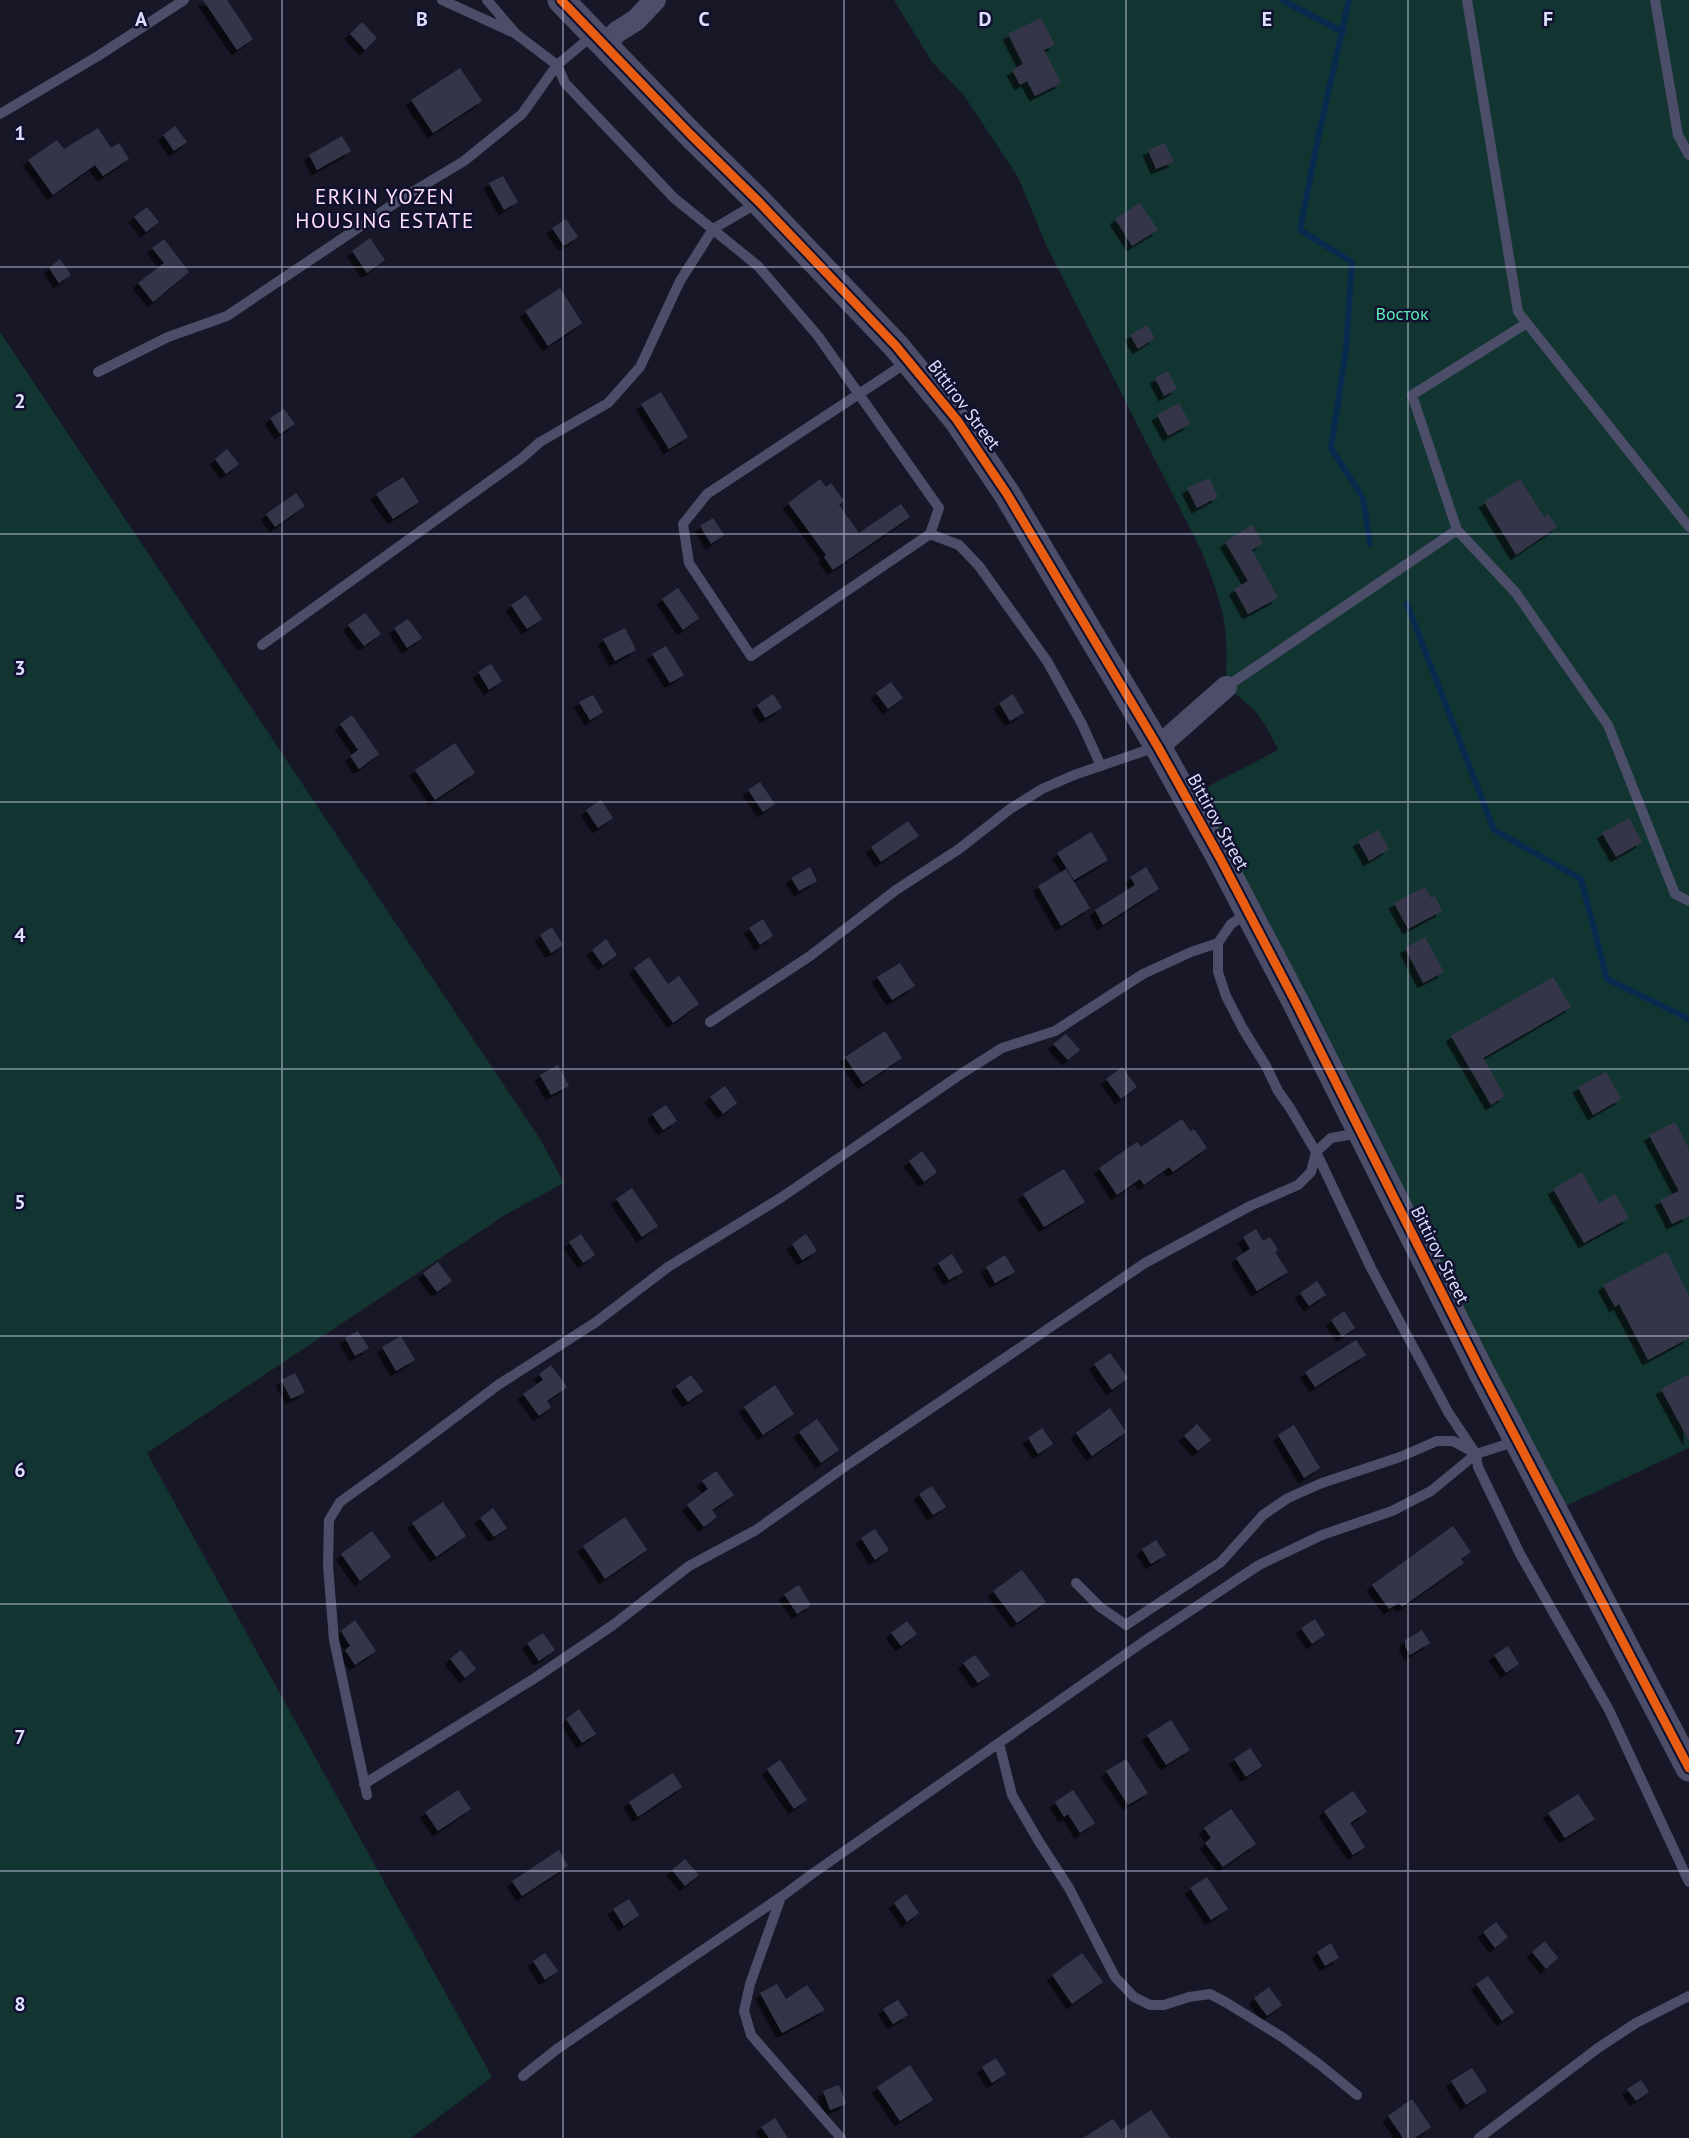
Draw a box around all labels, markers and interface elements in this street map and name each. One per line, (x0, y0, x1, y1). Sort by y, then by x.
text: A (135, 6, 148, 32)
text: B (416, 6, 428, 32)
text: C (698, 6, 710, 32)
text: D (979, 6, 992, 32)
text: E (1262, 6, 1272, 32)
text: F (1543, 6, 1553, 32)
text: 1 (14, 120, 26, 146)
district label: ERKIN YOZEN HOUSING ESTATE (295, 183, 475, 234)
park label: Восток (1375, 302, 1429, 325)
street label: Bittirov Street (923, 355, 1006, 454)
text: 2 (14, 388, 26, 414)
text: 3 (14, 655, 26, 681)
street label: Bittirov Street (1183, 770, 1254, 874)
text: 4 (14, 922, 26, 948)
text: 5 (14, 1189, 26, 1215)
street label: Bittirov Street (1406, 1202, 1475, 1308)
text: 6 (14, 1457, 26, 1483)
text: 7 (14, 1724, 26, 1750)
text: 8 (14, 1991, 26, 2017)

